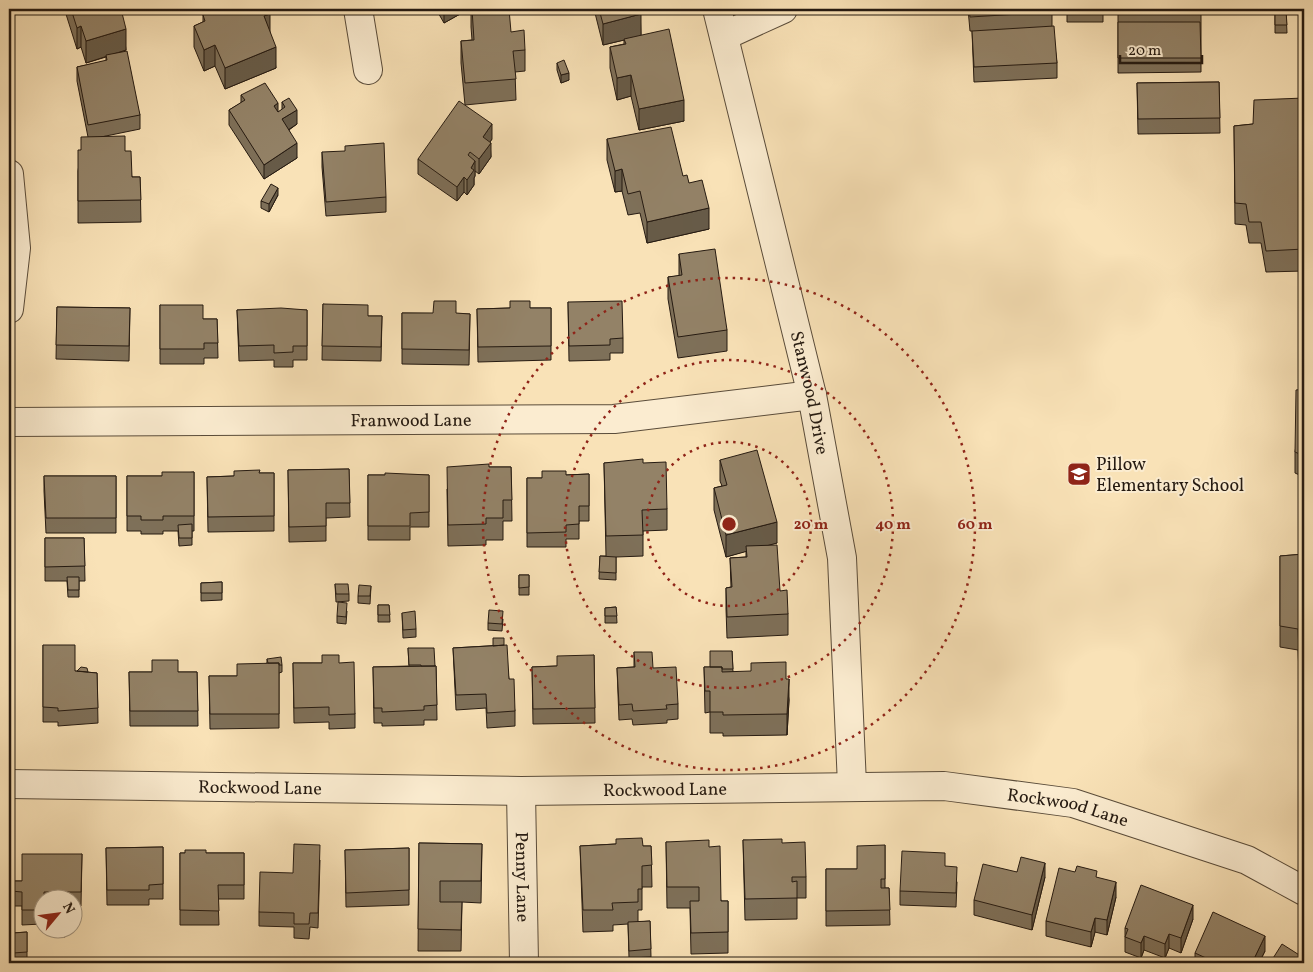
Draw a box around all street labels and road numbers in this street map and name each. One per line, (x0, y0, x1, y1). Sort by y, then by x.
street label: Stanwood Drive (783, 329, 834, 457)
street label: Franwood Lane (350, 409, 472, 434)
street label: Rockwood Lane (198, 776, 322, 802)
street label: Rockwood Lane (603, 778, 727, 804)
street label: Rockwood Lane (1006, 783, 1131, 834)
street label: Penny Lane (508, 831, 534, 923)

